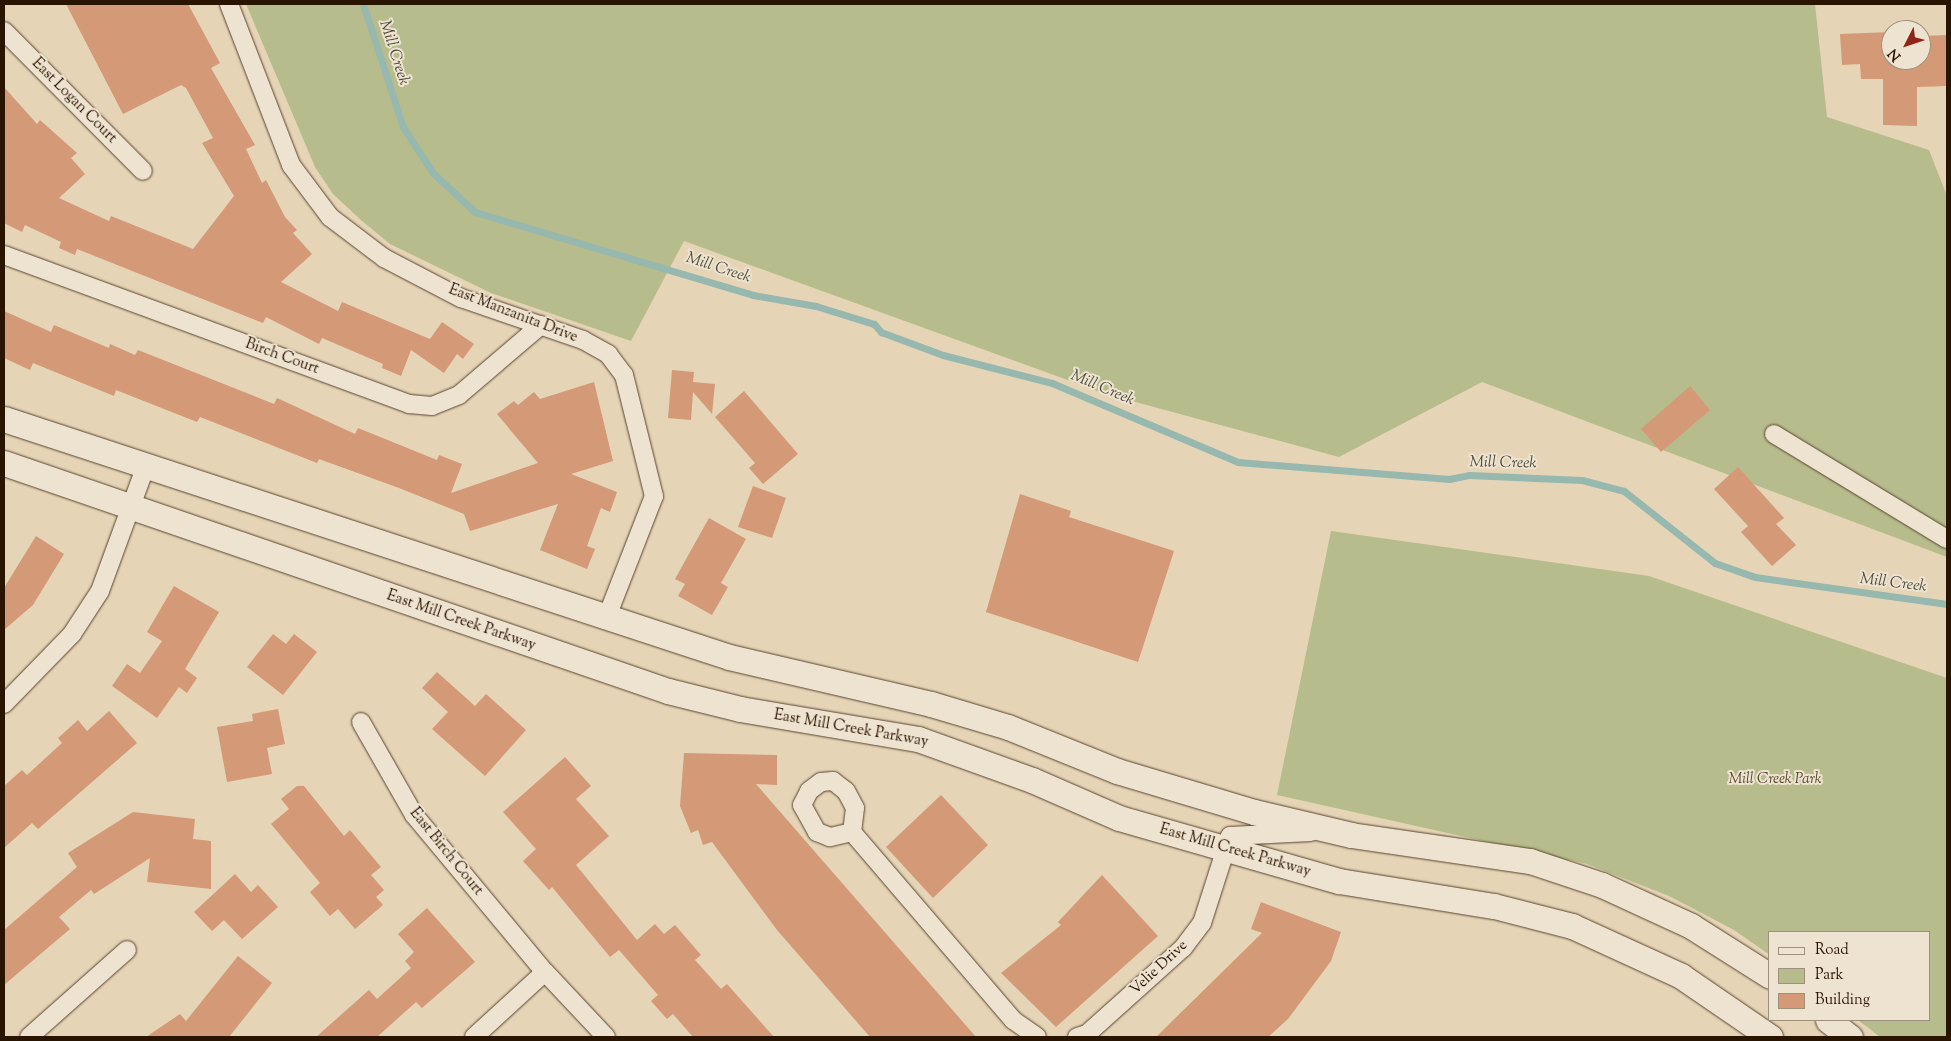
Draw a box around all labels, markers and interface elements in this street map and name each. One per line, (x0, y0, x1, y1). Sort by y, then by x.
water label: Mill Creek (373, 18, 413, 88)
north arrow (1881, 20, 1931, 70)
text: N (1884, 43, 1907, 65)
street label: East Logan Court (28, 55, 120, 147)
water label: Mill Creek (683, 249, 753, 289)
street label: East Manzanita Drive (446, 281, 580, 347)
street label: Birch Court (243, 335, 321, 379)
water label: Mill Creek (1067, 367, 1137, 411)
water label: Mill Creek (1469, 454, 1537, 474)
water label: Mill Creek (1858, 570, 1928, 598)
street label: East Mill Creek Parkway (384, 587, 538, 655)
street label: East Mill Creek Parkway (772, 707, 930, 751)
park label: Mill Creek Park (1729, 771, 1821, 789)
street label: East Birch Court (405, 805, 487, 899)
street label: East Mill Creek Parkway (1157, 821, 1313, 881)
legend (1768, 931, 1931, 1021)
street label: Velie Drive (1126, 937, 1192, 999)
text: Road (1815, 940, 1849, 961)
text: Park (1815, 965, 1844, 986)
text: Building (1815, 990, 1870, 1011)

